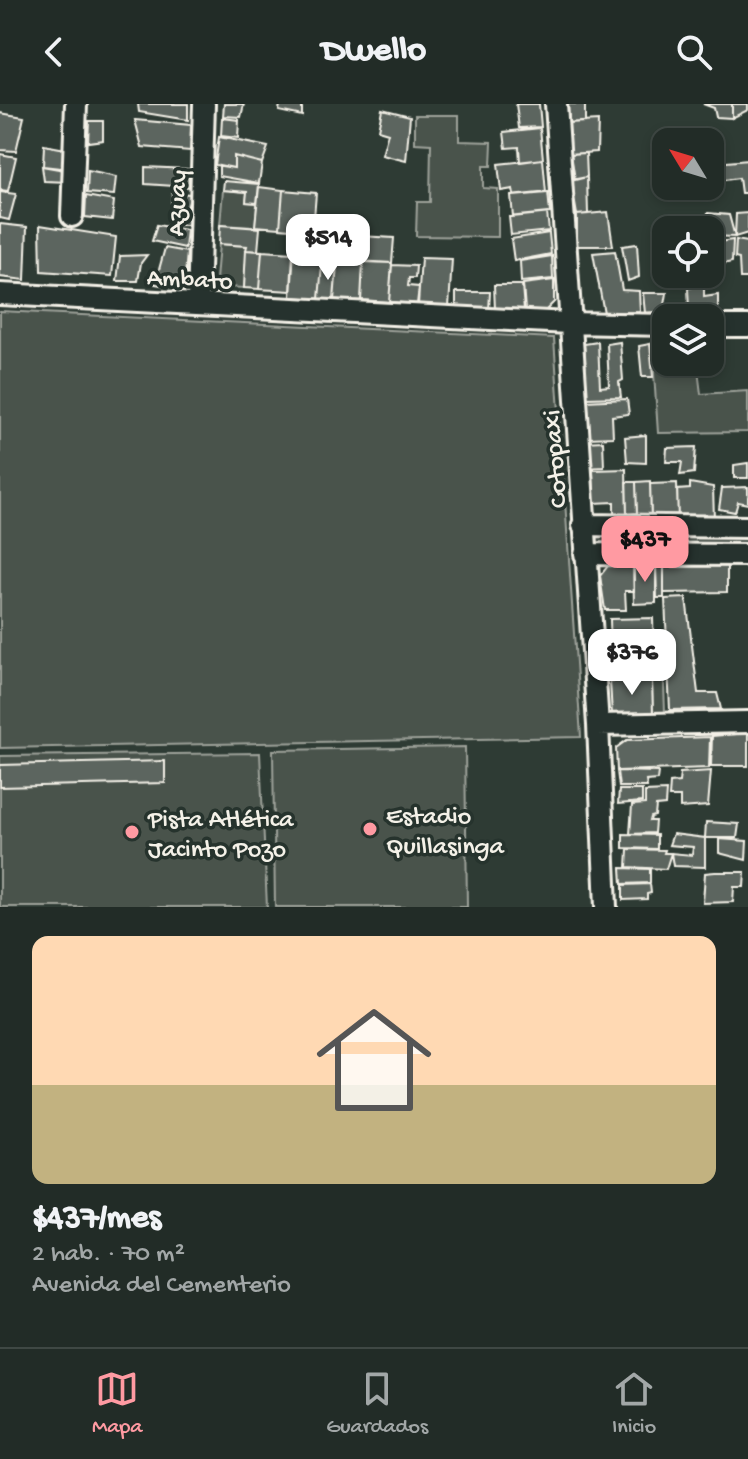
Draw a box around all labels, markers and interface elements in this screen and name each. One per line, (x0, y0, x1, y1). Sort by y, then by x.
icon: back (32, 30, 76, 74)
icon: search (672, 30, 716, 74)
text: Dwello (322, 31, 426, 74)
north arrow (652, 128, 724, 200)
map controls (652, 128, 724, 376)
street label: Azuay (163, 169, 196, 237)
pin: $514 (281, 214, 375, 282)
button: locate (652, 216, 724, 288)
text: $514 (304, 224, 352, 255)
street label: Ambato (146, 264, 234, 299)
button: layers (652, 304, 724, 376)
street label: Cotopaxi (539, 409, 576, 509)
pin: $437 (598, 516, 692, 584)
text: $437 (620, 526, 671, 557)
pin: $376 (585, 629, 679, 697)
text: $376 (606, 639, 658, 670)
place label: Estadio Quillasinga (386, 803, 506, 864)
place label: Pista Atlética Jacinto Pozo (147, 806, 295, 867)
marker: Estadio Quillasinga (361, 820, 379, 838)
marker: Pista Atlética Jacinto Pozo (123, 823, 141, 841)
icon: home (302, 988, 446, 1132)
text: $437/mes (32, 1200, 161, 1240)
text: 2 hab. · 70 m² (32, 1240, 185, 1271)
text: Avenida del Cementerio (32, 1271, 291, 1302)
tab: Mapa (92, 1367, 142, 1441)
tab: Guardados (326, 1367, 428, 1441)
tab: Inicio (612, 1367, 656, 1441)

